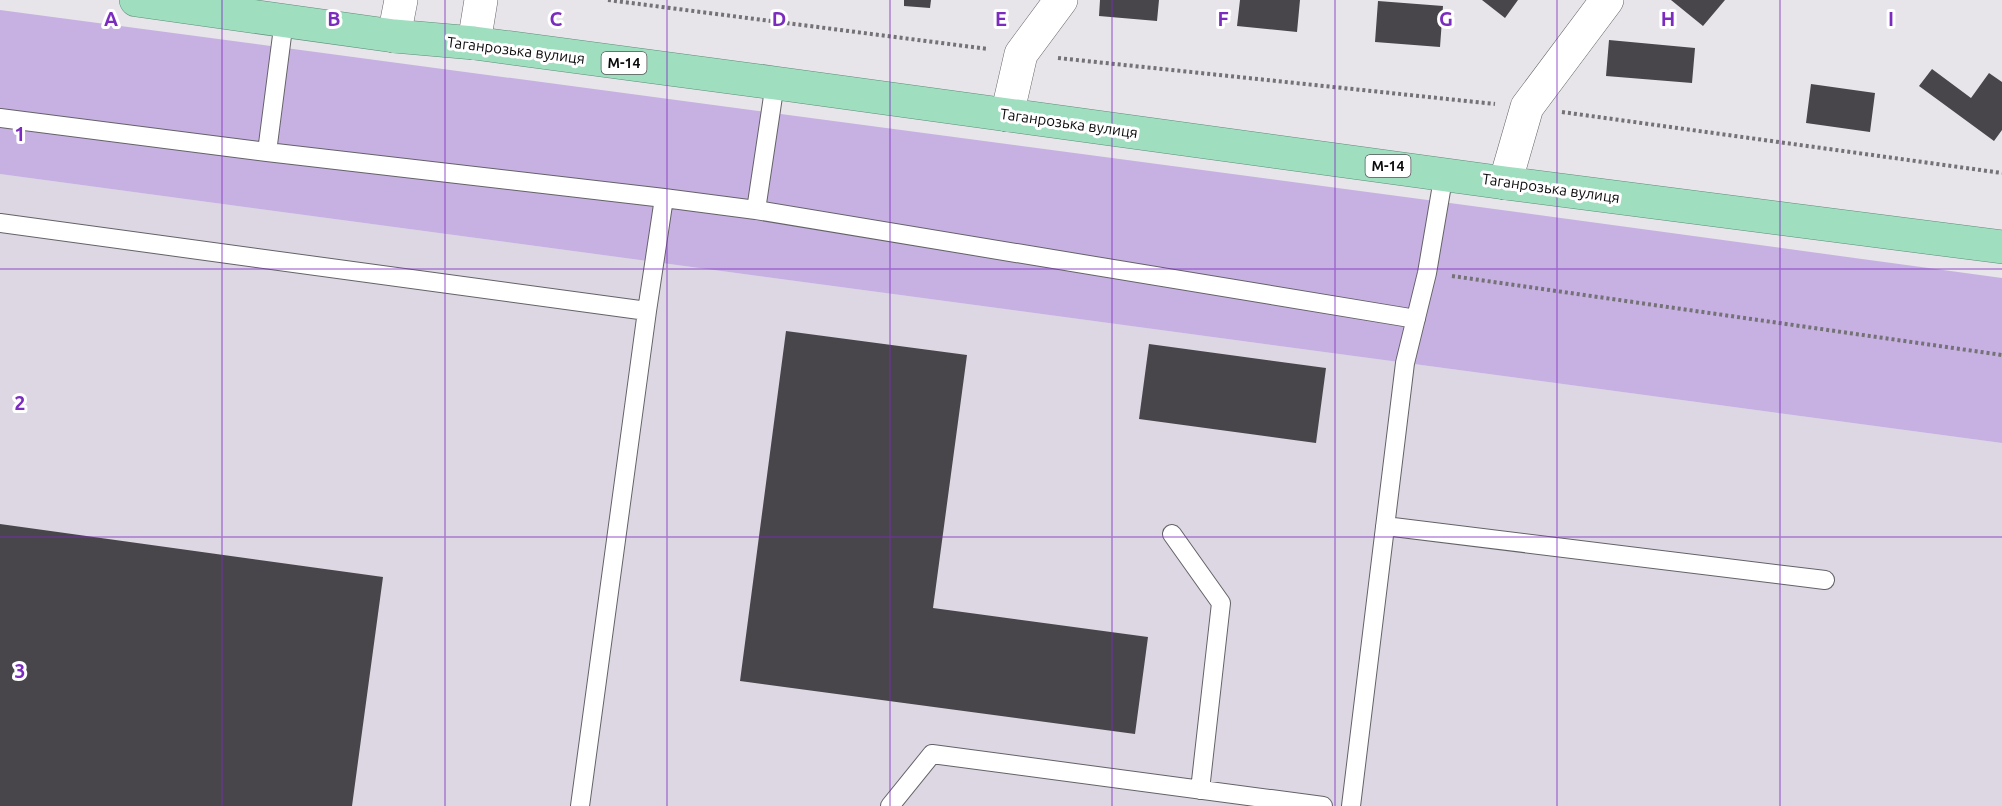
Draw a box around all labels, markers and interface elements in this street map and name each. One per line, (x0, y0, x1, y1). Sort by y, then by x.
text: A (104, 7, 118, 30)
text: B (327, 7, 341, 30)
text: C (550, 7, 563, 30)
text: D (772, 7, 786, 30)
text: E (995, 7, 1007, 30)
text: F (1217, 7, 1229, 30)
text: G (1439, 7, 1453, 30)
text: H (1661, 7, 1675, 30)
text: I (1888, 7, 1894, 30)
street label: Таганрозька вулиця (446, 33, 586, 67)
road number: М-14 (602, 52, 646, 74)
street label: Таганрозька вулиця (999, 105, 1139, 141)
text: 1 (14, 122, 26, 145)
road number: М-14 (1366, 155, 1410, 177)
street label: Таганрозька вулиця (1481, 170, 1621, 206)
text: 2 (14, 391, 26, 414)
text: 3 (14, 659, 26, 682)

